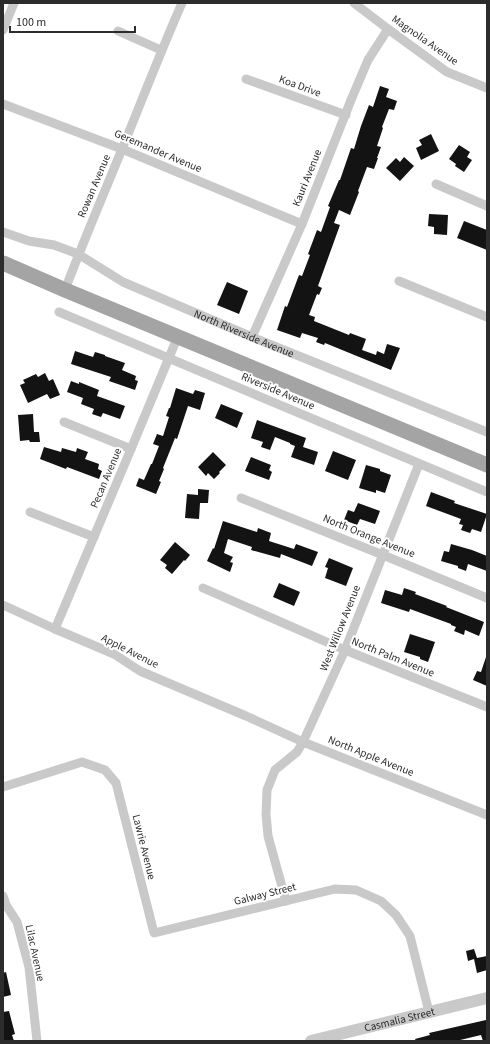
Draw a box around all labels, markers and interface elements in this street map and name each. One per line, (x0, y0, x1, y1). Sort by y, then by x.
scale bar (10, 8, 135, 34)
street label: Magnolia Avenue (389, 11, 462, 69)
text: 100 m (16, 14, 46, 31)
street label: Koa Drive (277, 71, 324, 101)
street label: Geremander Avenue (112, 126, 204, 176)
street label: Kauri Avenue (289, 147, 325, 209)
street label: Rowan Avenue (74, 151, 114, 220)
street label: North Riverside Avenue (192, 306, 297, 361)
street label: Riverside Avenue (239, 369, 317, 413)
street label: Pecan Avenue (87, 445, 126, 510)
street label: North Orange Avenue (321, 511, 418, 562)
street label: West Willow Avenue (316, 582, 364, 673)
street label: Apple Avenue (99, 630, 162, 672)
street label: North Palm Avenue (349, 634, 437, 681)
street label: North Apple Avenue (326, 732, 417, 780)
street label: Lawrie Avenue (129, 813, 159, 882)
street label: Galway Street (232, 879, 298, 909)
street label: Lilac Avenue (22, 923, 48, 983)
street label: Casmalia Street (363, 1004, 436, 1035)

